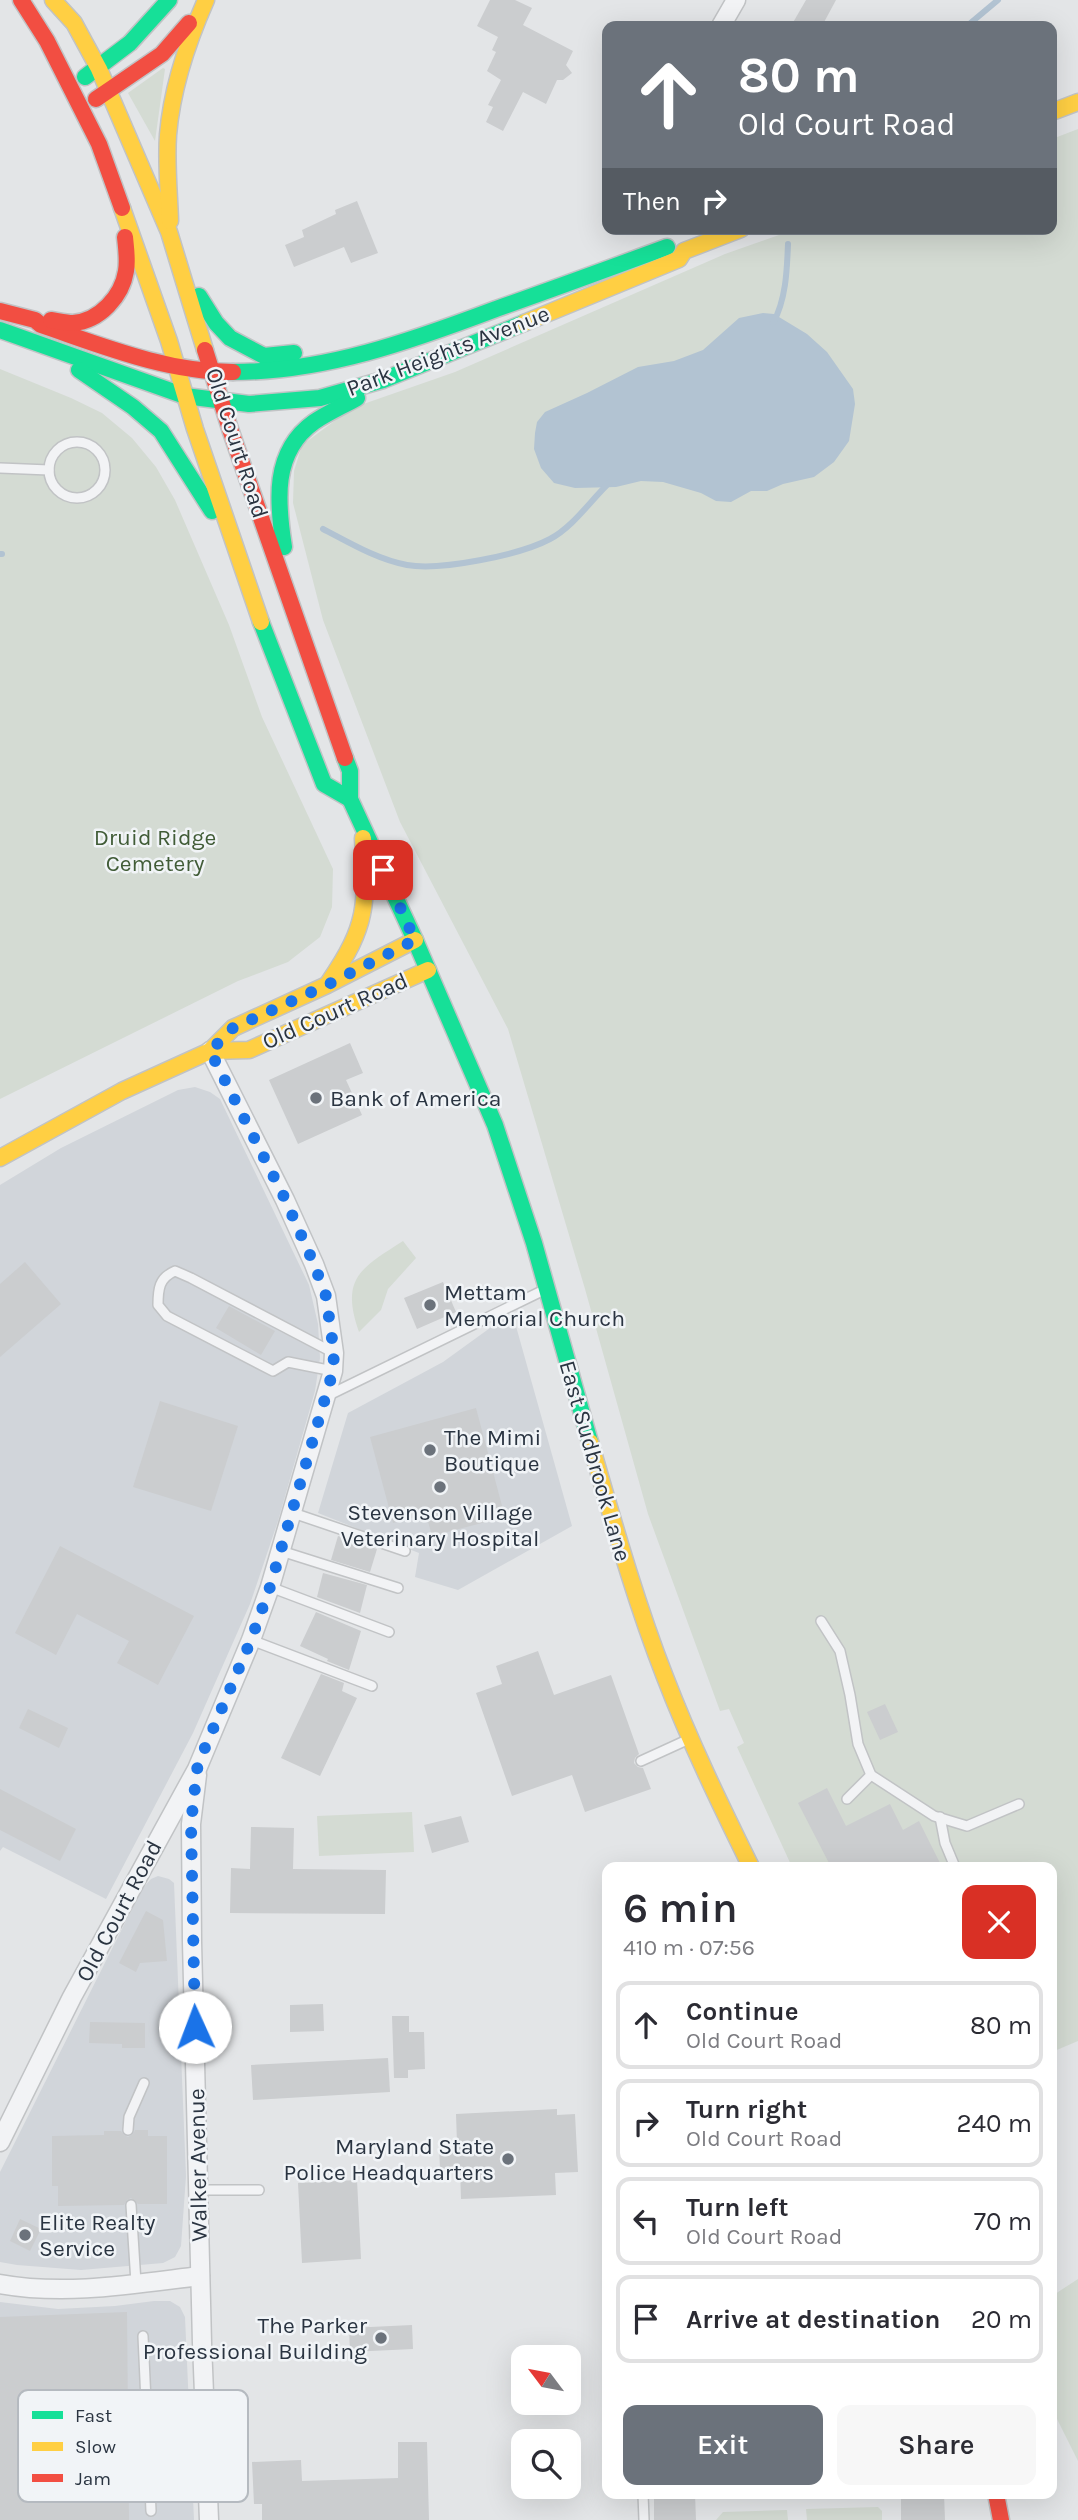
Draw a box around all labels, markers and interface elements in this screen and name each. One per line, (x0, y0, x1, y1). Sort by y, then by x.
text: 80 m (738, 47, 860, 104)
icon: ahead (623, 49, 714, 140)
text: Old Court Road (738, 106, 956, 143)
icon: right (695, 182, 733, 220)
text: Then (623, 186, 681, 217)
street label: Park Heights Avenue (343, 300, 553, 402)
street label: Old Court Road (200, 364, 274, 522)
park label: Druid Ridge Cemetery (94, 824, 216, 877)
pin (353, 840, 413, 900)
icon: arrive (364, 851, 402, 889)
street label: Old Court Road (258, 967, 412, 1055)
place label: Bank of America (330, 1085, 501, 1112)
marker: Bank of America (308, 1090, 324, 1106)
place label: Mettam Memorial Church (444, 1279, 625, 1332)
marker: Mettam Memorial Church (422, 1297, 438, 1313)
street label: East Sudbrook Lane (553, 1357, 637, 1565)
place label: The Mimi Boutique (444, 1424, 541, 1477)
marker: The Mimi Boutique (422, 1442, 438, 1458)
marker: Stevenson Village Veterinary Hospital (432, 1479, 448, 1495)
place label: Stevenson Village Veterinary Hospital (341, 1499, 539, 1552)
street label: Old Court Road (70, 1836, 168, 1986)
text: 6 min (623, 1883, 738, 1933)
button: close (962, 1885, 1036, 1959)
text: 410 m · 07:56 (623, 1934, 755, 1961)
position arrow (158, 1990, 232, 2064)
text: Continue (686, 1996, 798, 2027)
icon: ahead (627, 2006, 665, 2044)
text: 80 m (970, 2010, 1032, 2041)
text: Old Court Road (686, 2027, 842, 2054)
street label: Walker Avenue (183, 2088, 213, 2242)
text: Turn right (686, 2094, 807, 2125)
icon: right (627, 2104, 665, 2142)
text: 240 m (956, 2108, 1032, 2139)
text: Old Court Road (686, 2125, 842, 2152)
place label: Maryland State Police Headquarters (284, 2133, 494, 2186)
marker: Maryland State Police Headquarters (500, 2151, 516, 2167)
text: Turn left (686, 2192, 788, 2223)
icon: left (627, 2202, 665, 2240)
text: 70 m (974, 2206, 1032, 2237)
place label: Elite Realty Service (39, 2209, 156, 2262)
text: Old Court Road (686, 2223, 842, 2250)
marker: Elite Realty Service (17, 2227, 33, 2243)
icon: arrive (627, 2300, 665, 2338)
text: Arrive at destination (686, 2304, 940, 2335)
text: 20 m (971, 2304, 1032, 2335)
place label: The Parker Professional Building (143, 2312, 368, 2365)
marker: The Parker Professional Building (373, 2330, 389, 2346)
north arrow (511, 2345, 581, 2415)
map controls (511, 2345, 581, 2499)
legend (18, 2390, 248, 2502)
text: Fast (75, 2405, 112, 2427)
button: Exit (623, 2405, 823, 2485)
button: Share (837, 2405, 1036, 2485)
button: search (511, 2429, 581, 2499)
text: Slow (75, 2436, 116, 2458)
text: Jam (75, 2468, 111, 2490)

